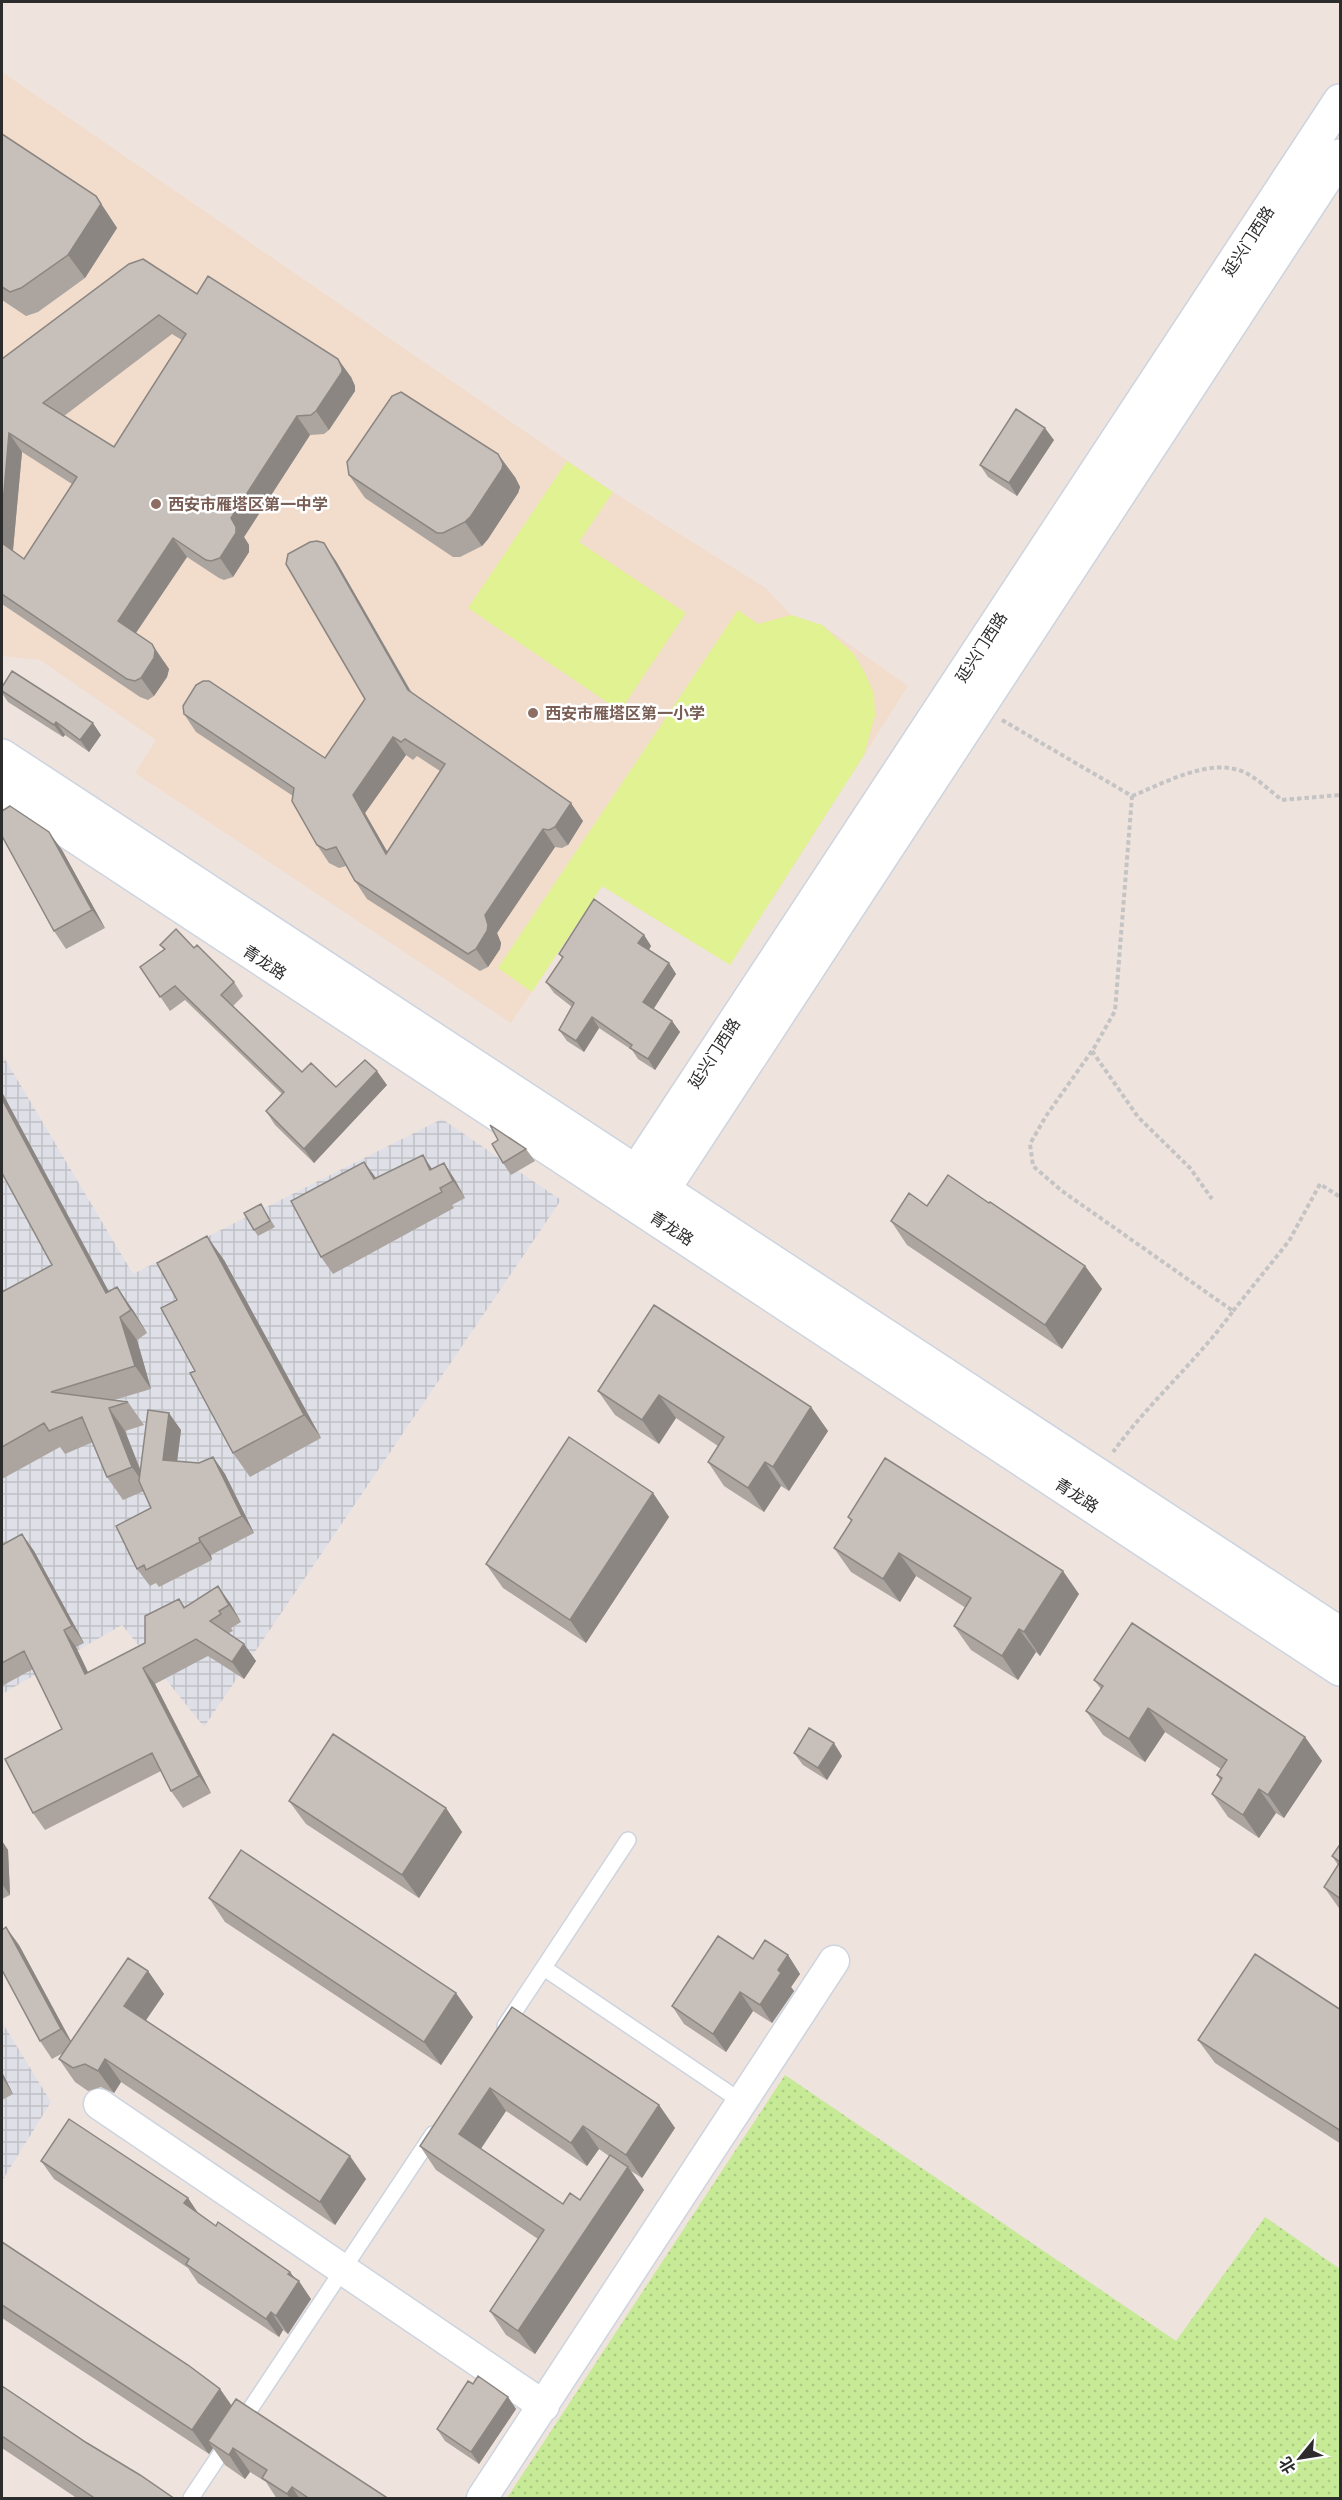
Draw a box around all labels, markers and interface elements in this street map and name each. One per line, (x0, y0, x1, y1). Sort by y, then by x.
street label: 延兴门西路 (1218, 202, 1278, 280)
place label: 西安市雁塔区第一中学 (168, 494, 328, 514)
marker: 西安市雁塔区第一中学 (149, 497, 163, 511)
street label: 延兴门西路 (951, 608, 1011, 686)
place label: 西安市雁塔区第一小学 (545, 703, 705, 723)
marker: 西安市雁塔区第一小学 (526, 706, 540, 720)
street label: 青龙路 (239, 941, 291, 983)
street label: 延兴门西路 (684, 1014, 744, 1092)
street label: 青龙路 (646, 1207, 698, 1249)
street label: 青龙路 (1051, 1474, 1103, 1516)
north arrow (1270, 2428, 1330, 2488)
text: 北 (1274, 2454, 1300, 2477)

